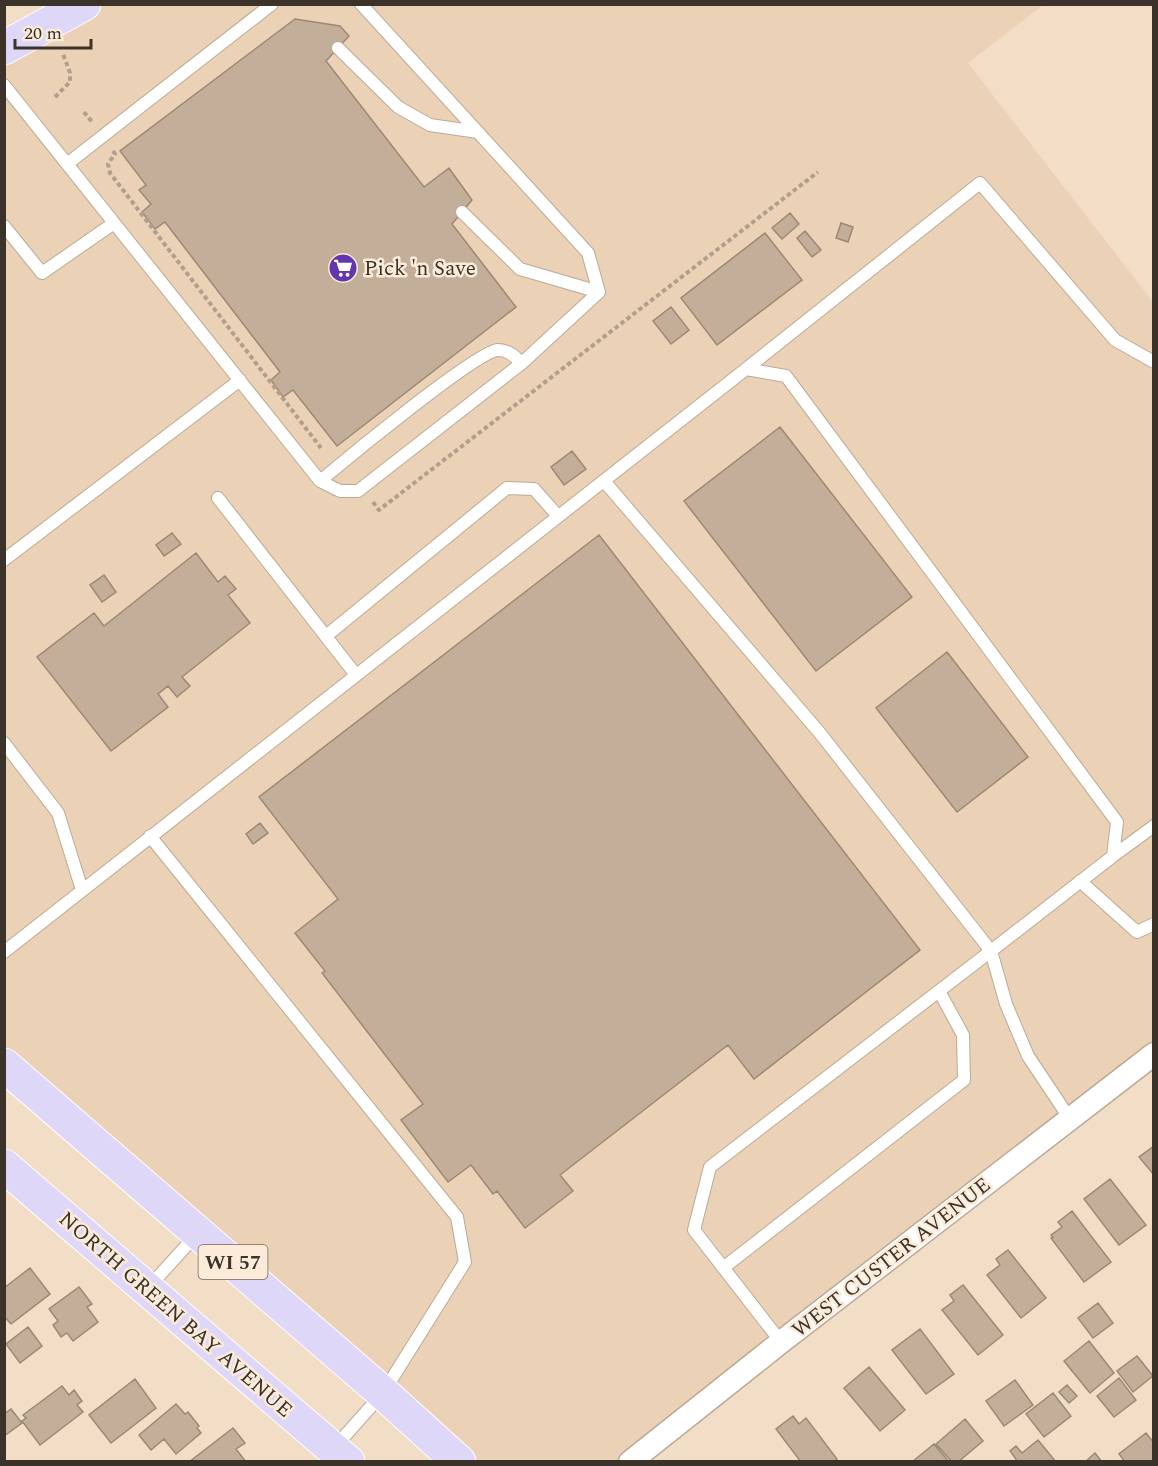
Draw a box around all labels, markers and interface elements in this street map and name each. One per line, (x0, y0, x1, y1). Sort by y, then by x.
scale bar (15, 12, 92, 50)
text: 20 m (24, 20, 62, 47)
supermarket icon: Pick 'n Save (327, 252, 359, 284)
place label: Pick 'n Save (364, 253, 476, 285)
street label: WEST CUSTER AVENUE (785, 1170, 998, 1346)
street label: NORTH GREEN BAY AVENUE (51, 1204, 300, 1426)
road number: WI 57 (198, 1245, 268, 1279)

